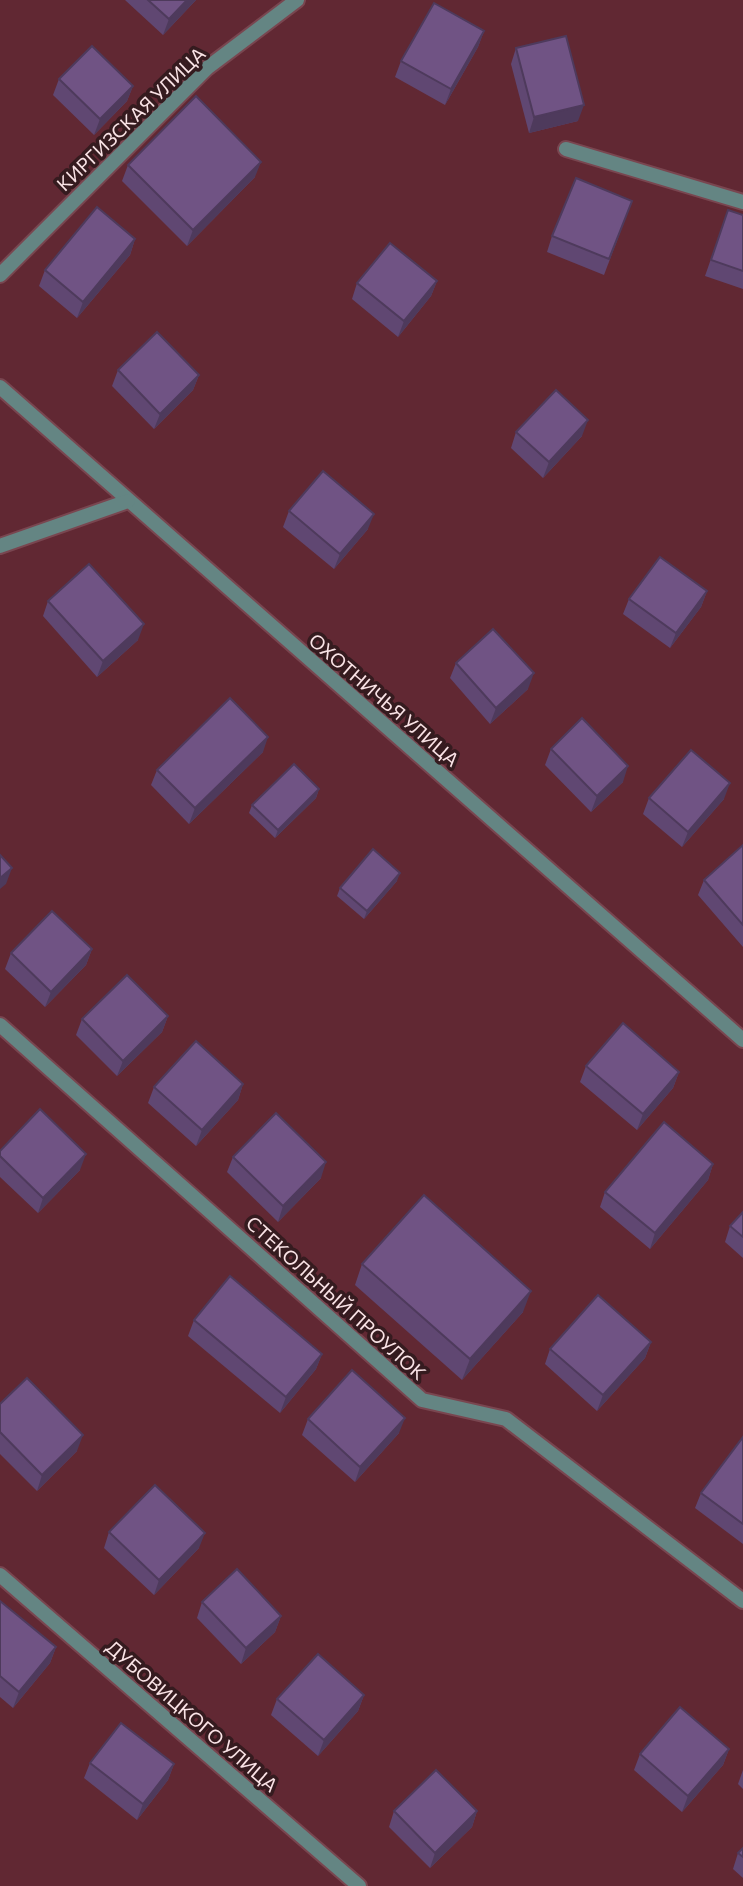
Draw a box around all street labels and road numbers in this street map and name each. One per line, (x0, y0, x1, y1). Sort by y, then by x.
street label: КИРГИЗСКАЯ УЛИЦА (52, 42, 210, 196)
street label: ОХОТНИЧЬЯ УЛИЦА (305, 628, 464, 771)
street label: СТЕКОЛЬНЫЙ ПРОУЛОК (242, 1211, 431, 1384)
street label: ДУБОВИЦКОГО УЛИЦА (102, 1635, 283, 1796)

